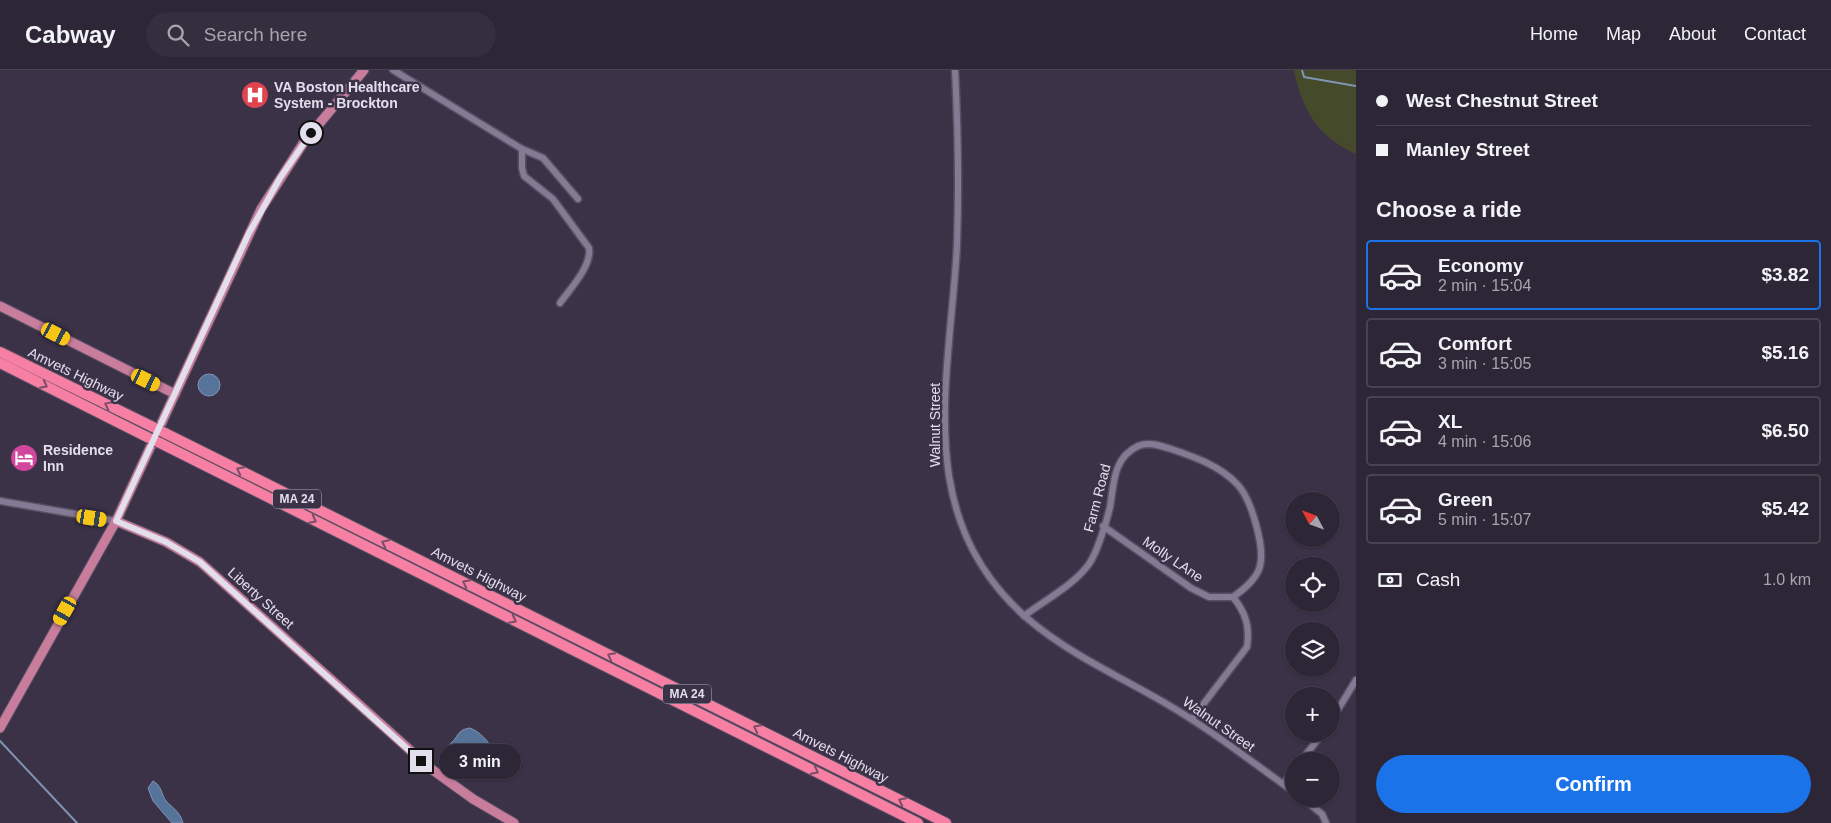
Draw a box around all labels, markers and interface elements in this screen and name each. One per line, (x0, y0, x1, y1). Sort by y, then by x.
search box (146, 12, 496, 57)
text: Cabway (25, 21, 116, 48)
icon: search (164, 21, 192, 49)
text: Search here (204, 24, 307, 45)
text: Home (1530, 24, 1578, 44)
text: Map (1606, 24, 1641, 44)
text: About (1669, 24, 1716, 44)
text: Contact (1744, 24, 1806, 44)
place label: VA Boston Healthcare System - Brockton (274, 79, 420, 111)
hospital icon: VA Boston Healthcare System - Brockton (240, 80, 270, 110)
text: West Chestnut Street (1406, 90, 1598, 111)
route start (300, 122, 322, 144)
text: Manley Street (1406, 139, 1530, 160)
text: Choose a ride (1376, 197, 1521, 222)
icon: car (1378, 253, 1423, 298)
text: Economy (1438, 255, 1524, 276)
text: $3.82 (1761, 264, 1809, 285)
text: 2 min · 15:04 (1438, 277, 1531, 294)
car (39, 321, 72, 347)
icon: car (1378, 331, 1423, 376)
text: Comfort (1438, 333, 1512, 354)
text: $5.16 (1761, 342, 1809, 363)
street label: Amvets Highway (26, 344, 126, 404)
text: 3 min · 15:05 (1438, 355, 1531, 372)
car (129, 367, 162, 393)
one-way arrow (38, 379, 47, 389)
street label: Walnut Street (927, 383, 943, 467)
one-way arrow (104, 401, 113, 411)
icon: car (1378, 409, 1423, 454)
text: XL (1438, 411, 1462, 432)
text: $6.50 (1761, 420, 1809, 441)
text: 4 min · 15:06 (1438, 433, 1531, 450)
place label: Residence Inn (43, 442, 113, 474)
hotel icon: Residence Inn (9, 443, 39, 473)
street label: Farm Road (1080, 462, 1114, 534)
one-way arrow (236, 466, 245, 477)
icon: car (1378, 487, 1423, 532)
road number: MA 24 (273, 489, 321, 508)
text: Green (1438, 489, 1493, 510)
north arrow (1285, 492, 1340, 548)
map controls (1285, 492, 1340, 807)
text: $5.42 (1761, 498, 1809, 519)
car (76, 508, 107, 528)
text: 5 min · 15:07 (1438, 511, 1531, 528)
one-way arrow (308, 514, 317, 524)
street label: Molly LAne (1140, 533, 1206, 585)
one-way arrow (382, 539, 391, 549)
street label: Amvets Highway (429, 543, 529, 605)
button: locate (1285, 557, 1340, 612)
street label: Liberty Street (225, 564, 297, 632)
icon: cash (1376, 566, 1404, 594)
text: Cash (1416, 569, 1460, 590)
text: 1.0 km (1763, 571, 1811, 588)
one-way arrow (462, 579, 471, 589)
car (51, 594, 78, 628)
one-way arrow (508, 614, 517, 624)
button: layers (1285, 622, 1340, 677)
one-way arrow (608, 652, 617, 662)
road number: MA 24 (663, 684, 711, 704)
button: + (1285, 687, 1340, 742)
street label: Walnut Street (1180, 693, 1258, 755)
one-way arrow (753, 724, 762, 734)
street label: Amvets Highway (791, 724, 891, 786)
callout: 3 min (438, 744, 521, 778)
route end (410, 750, 432, 772)
button: − (1285, 752, 1340, 807)
text: 3 min (459, 753, 501, 770)
button: Confirm (1376, 755, 1811, 813)
one-way arrow (809, 765, 818, 775)
one-way arrow (898, 797, 907, 807)

